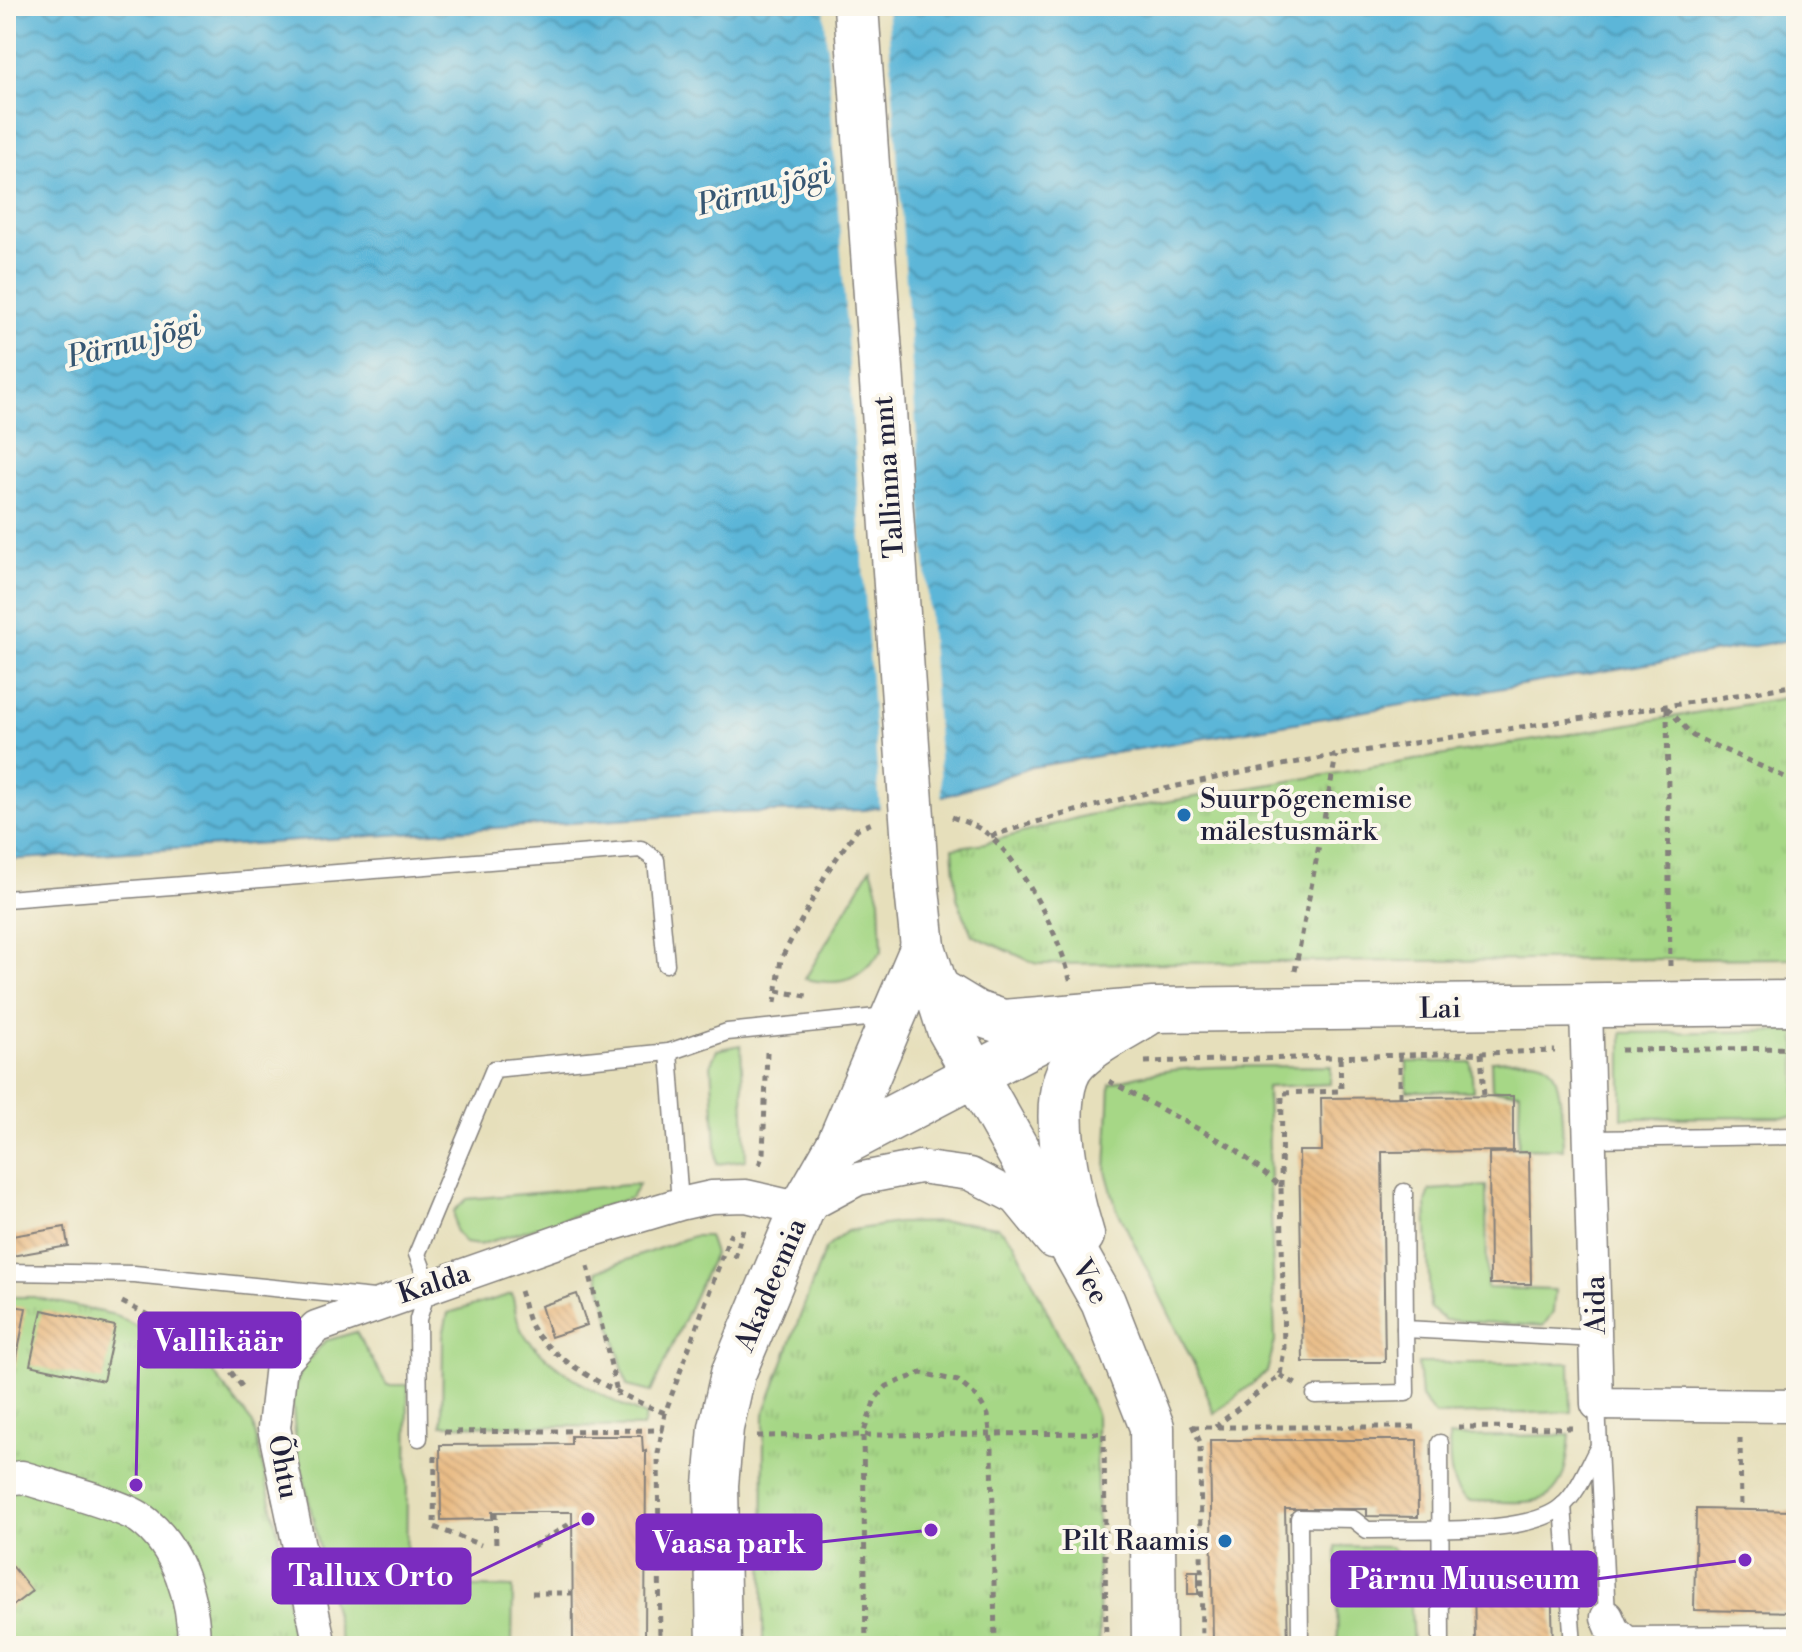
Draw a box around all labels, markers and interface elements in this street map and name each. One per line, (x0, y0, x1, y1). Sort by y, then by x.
water label: Pärnu jõgi (692, 155, 835, 225)
water label: Pärnu jõgi (62, 307, 205, 377)
street label: Tallinna mnt (866, 395, 912, 559)
place label: Suurpõgenemise mälestusmärk (1200, 782, 1412, 849)
marker: Suurpõgenemise mälestusmärk (1175, 806, 1193, 824)
street label: Lai (1419, 991, 1461, 1027)
street label: Akadeemia (727, 1213, 815, 1358)
street label: Vee (1063, 1253, 1116, 1310)
street label: Kalda (393, 1256, 475, 1312)
street label: Aida (1578, 1275, 1614, 1336)
callout: Vallikäär (139, 1313, 300, 1367)
text: Vallikäär (153, 1323, 284, 1361)
street label: Õhtu (260, 1432, 308, 1502)
callout: Vaasa park (637, 1515, 821, 1569)
place label: Pilt Raamis (1062, 1524, 1209, 1559)
text: Vaasa park (652, 1525, 806, 1563)
marker: Pilt Raamis (1216, 1532, 1234, 1550)
callout: Tallux Orto (273, 1549, 470, 1603)
callout: Pärnu Muuseum (1332, 1552, 1596, 1606)
text: Tallux Orto (288, 1558, 454, 1596)
text: Pärnu Muuseum (1348, 1561, 1580, 1599)

